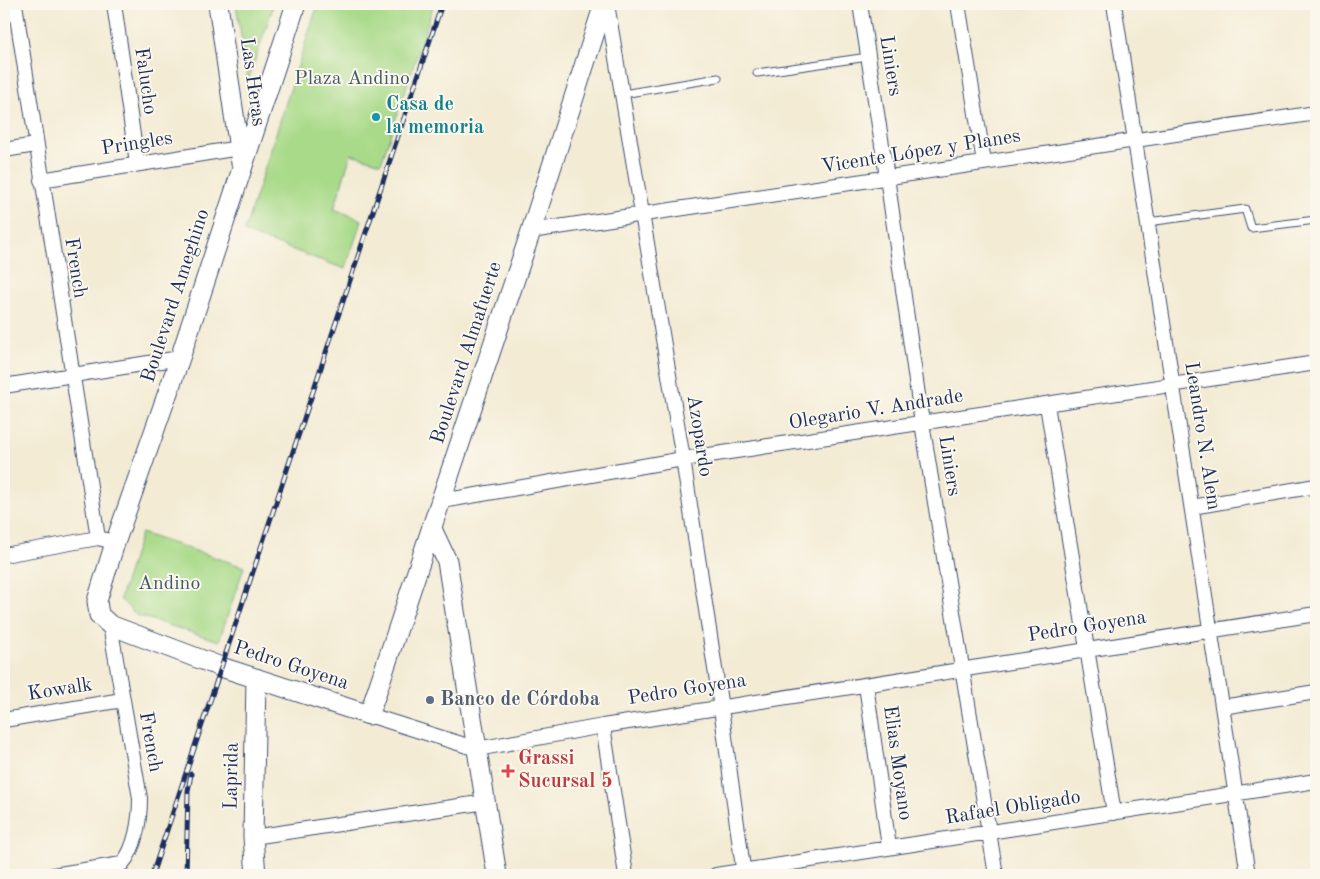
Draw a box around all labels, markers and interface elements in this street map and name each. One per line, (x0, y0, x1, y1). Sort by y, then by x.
street label: Liniers (875, 34, 905, 98)
street label: Las Heras (236, 36, 268, 128)
street label: Falucho (130, 46, 160, 116)
park label: Plaza Andino (294, 69, 410, 89)
place label: Casa de la memoria (386, 95, 484, 138)
marker: Casa de la memoria (370, 111, 382, 123)
street label: Vicente López y Planes (820, 126, 1022, 178)
street label: Pringles (100, 128, 174, 160)
street label: Boulevard Ameghino (138, 207, 214, 385)
street label: French (60, 236, 90, 300)
street label: Boulevard Almafuerte (428, 259, 506, 447)
street label: Leandro N. Alem (1180, 360, 1224, 512)
street label: Olegario V. Andrade (787, 386, 965, 434)
street label: Azopardo (683, 394, 715, 478)
street label: Liniers (934, 434, 964, 498)
park label: Andino (138, 574, 200, 594)
street label: Pedro Goyena (1026, 608, 1148, 646)
street label: Pedro Goyena (231, 638, 351, 694)
street label: Pedro Goyena (626, 671, 748, 709)
street label: Kowalk (26, 675, 94, 705)
place label: Banco de Córdoba (440, 690, 600, 710)
marker: Banco de Córdoba (424, 694, 436, 706)
street label: Elias Moyano (879, 704, 915, 822)
street label: French (135, 710, 165, 774)
street label: Laprida (221, 742, 243, 810)
place label: Grassi Sucursal 5 (518, 749, 613, 792)
marker: Grassi Sucursal 5 (502, 765, 514, 777)
street label: Rafael Obligado (944, 787, 1082, 829)

